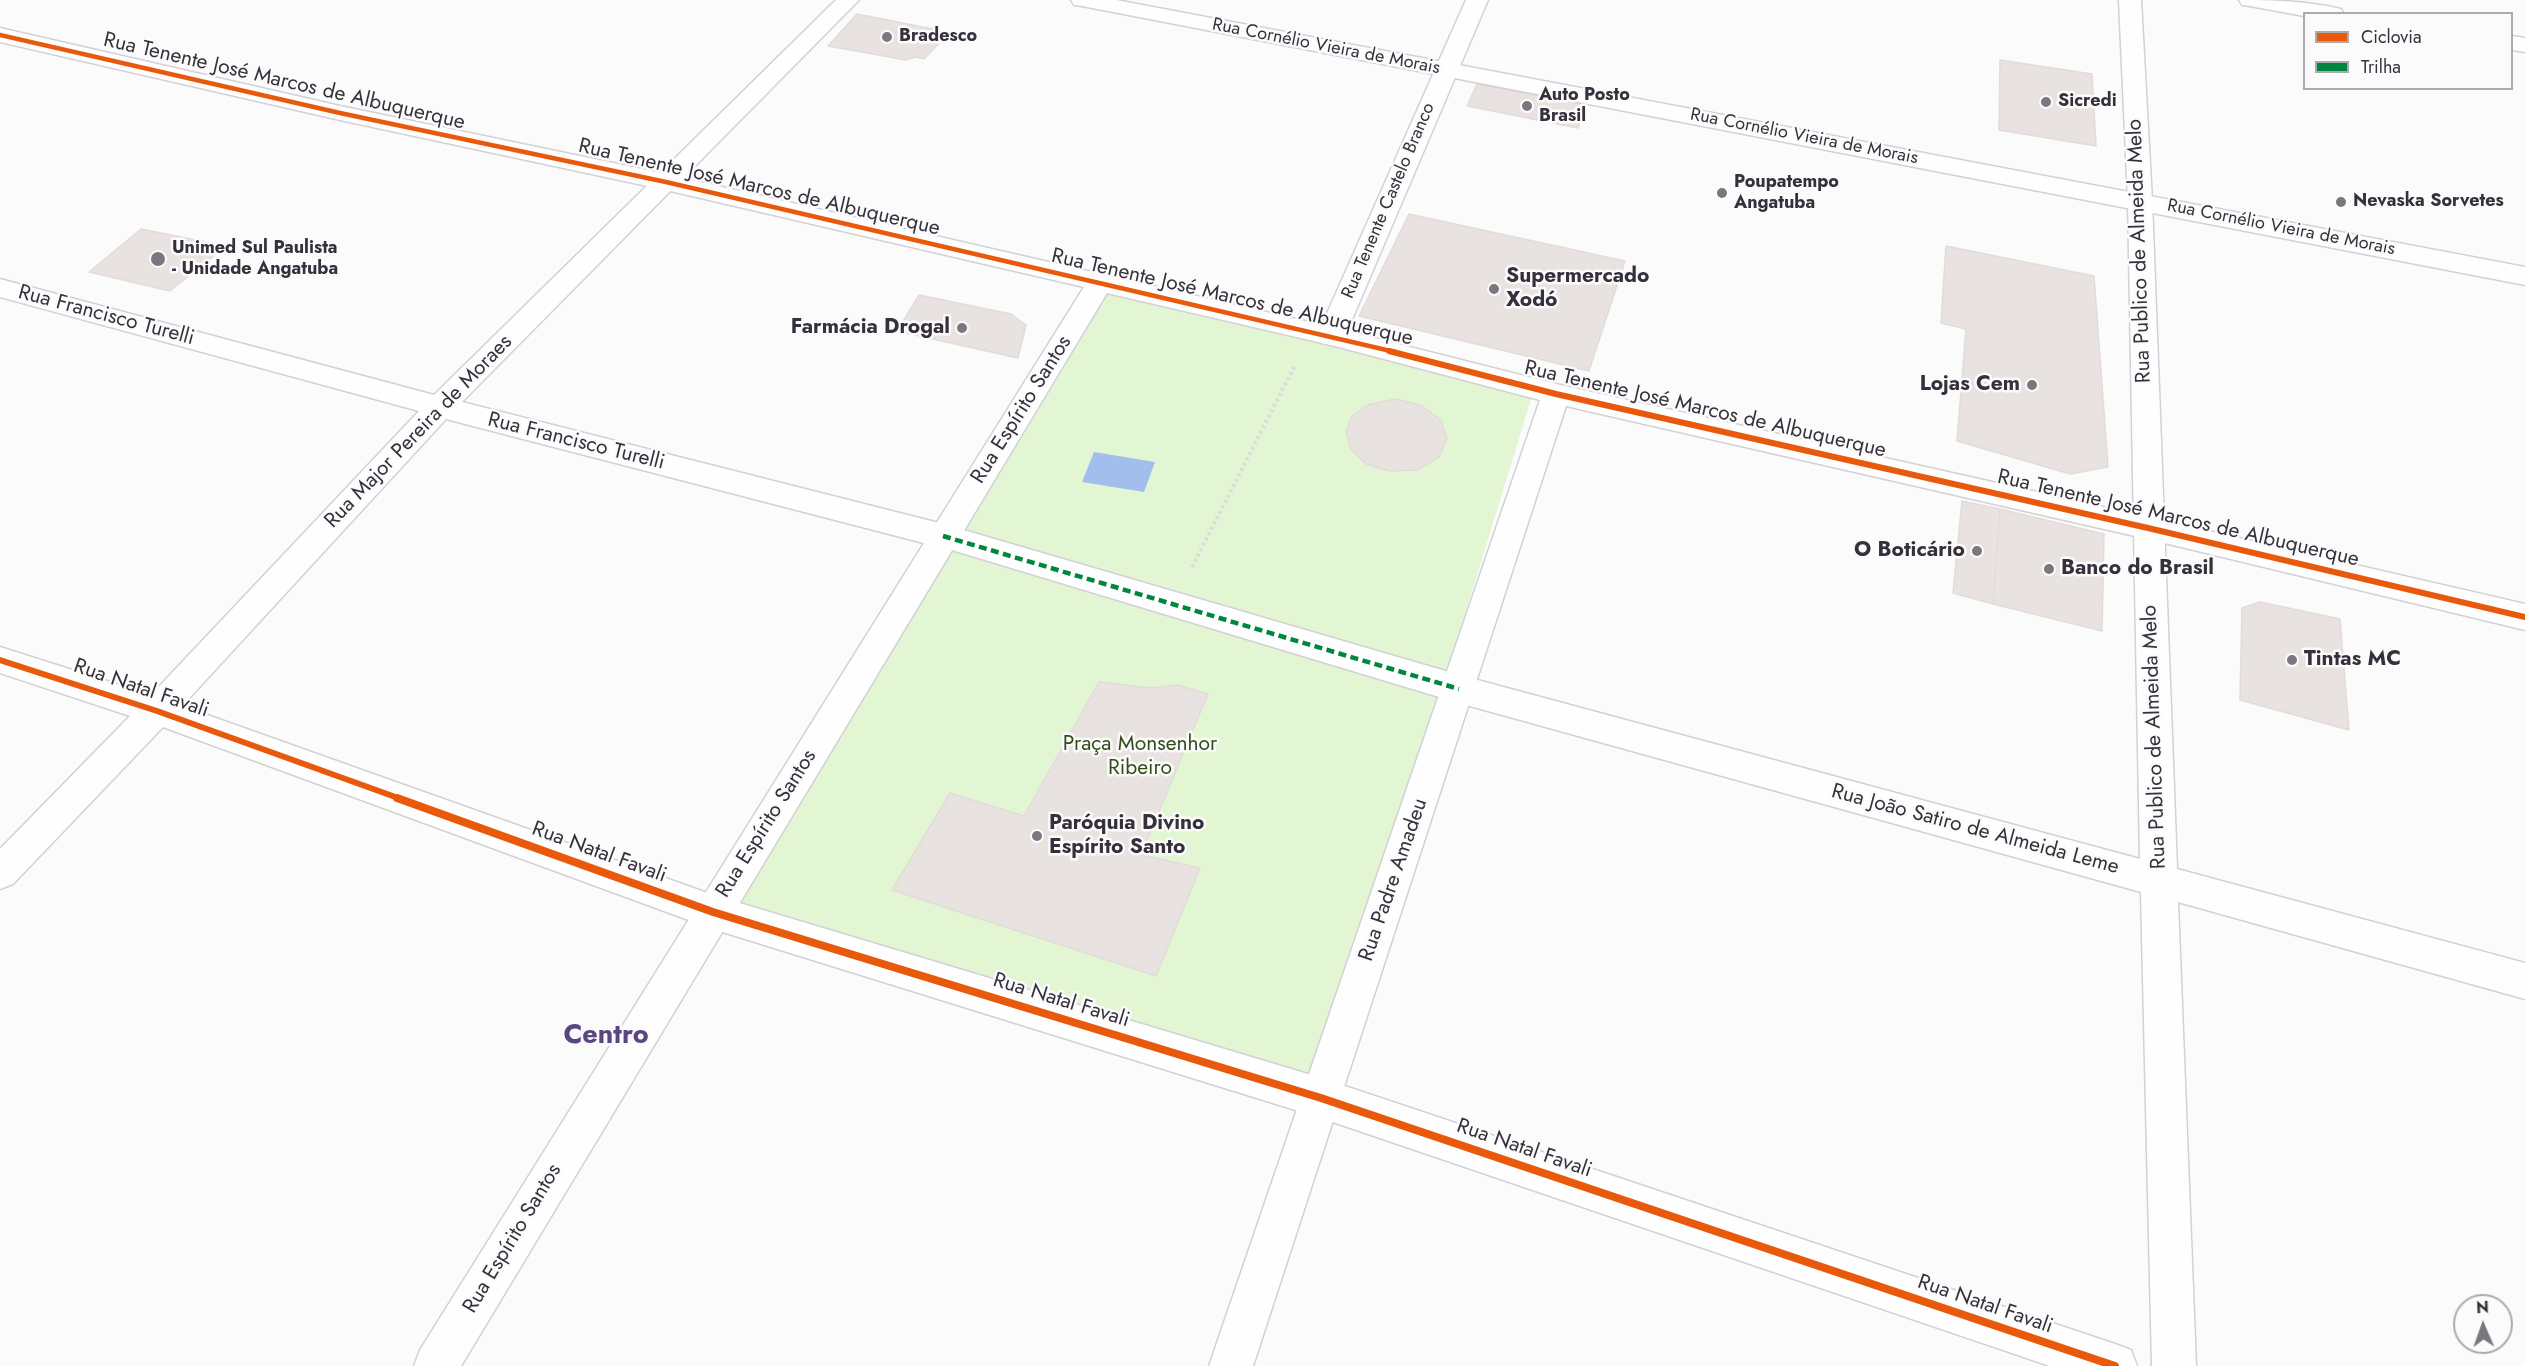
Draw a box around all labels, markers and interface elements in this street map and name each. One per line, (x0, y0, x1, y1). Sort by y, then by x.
legend (2303, 12, 2513, 90)
street label: Rua Cornélio Vieira de Morais (1210, 14, 1442, 80)
text: Ciclovia (2361, 24, 2422, 50)
place label: Bradesco (899, 26, 977, 48)
street label: Rua Tenente José Marcos de Albuquerque (101, 28, 467, 136)
marker: Bradesco (880, 30, 894, 44)
text: Trilha (2361, 54, 2401, 80)
place label: Auto Posto Brasil (1539, 85, 1630, 128)
place label: Sicredi (2058, 91, 2117, 113)
marker: Sicredi (2039, 95, 2053, 109)
marker: Auto Posto Brasil (1520, 99, 1534, 113)
street label: Rua Tenente Castelo Branco (1338, 100, 1440, 302)
street label: Rua Cornélio Vieira de Morais (1688, 104, 1920, 170)
street label: Rua Publico de Almeida Melo (2123, 118, 2157, 384)
street label: Rua Tenente José Marcos de Albuquerque (576, 134, 942, 242)
place label: Poupatempo Angatuba (1734, 172, 1839, 214)
marker: Poupatempo Angatuba (1715, 186, 1729, 200)
place label: Nevaska Sorvetes (2353, 191, 2504, 213)
street label: Rua Cornélio Vieira de Morais (2165, 195, 2397, 261)
marker: Nevaska Sorvetes (2334, 195, 2348, 209)
place label: Unimed Sul Paulista - Unidade Angatuba (172, 238, 338, 280)
street label: Rua Tenente José Marcos de Albuquerque (1049, 244, 1415, 352)
marker: Unimed Sul Paulista - Unidade Angatuba (149, 250, 167, 268)
place label: Supermercado Xodó (1506, 264, 1649, 314)
street label: Rua Francisco Turelli (15, 280, 197, 352)
marker: Supermercado Xodó (1487, 282, 1501, 296)
place label: Farmácia Drogal (791, 315, 950, 341)
marker: Farmácia Drogal (955, 321, 969, 335)
street label: Rua Major Pereira de Moraes (320, 330, 518, 534)
street label: Rua Espírito Santos (966, 331, 1078, 489)
street label: Rua Tenente José Marcos de Albuquerque (1522, 356, 1888, 464)
place label: Lojas Cem (1920, 372, 2020, 398)
marker: Lojas Cem (2025, 378, 2039, 392)
street label: Rua Francisco Turelli (485, 408, 667, 476)
street label: Rua Tenente José Marcos de Albuquerque (1995, 465, 2361, 573)
place label: O Boticário (1854, 538, 1965, 564)
marker: O Boticário (1970, 544, 1984, 558)
place label: Banco do Brasil (2061, 556, 2214, 582)
marker: Banco do Brasil (2042, 562, 2056, 576)
street label: Rua Publico de Almeida Melo (2138, 604, 2172, 870)
place label: Tintas MC (2304, 647, 2401, 673)
marker: Tintas MC (2285, 653, 2299, 667)
street label: Rua Natal Favali (70, 654, 212, 724)
park label: Praça Monsenhor Ribeiro (1063, 732, 1217, 782)
street label: Rua Espírito Santos (711, 745, 823, 903)
street label: Rua João Satiro de Almeida Leme (1828, 779, 2122, 881)
street label: Rua Padre Amadeu (1354, 795, 1434, 965)
place label: Paróquia Divino Espírito Santo (1049, 811, 1204, 861)
street label: Rua Natal Favali (528, 817, 670, 889)
marker: Paróquia Divino Espírito Santo (1030, 829, 1044, 843)
street label: Rua Natal Favali (990, 968, 1132, 1034)
district label: Centro (563, 1020, 649, 1052)
street label: Rua Natal Favali (1453, 1114, 1595, 1184)
street label: Rua Espírito Santos (458, 1160, 568, 1318)
street label: Rua Natal Favali (1914, 1270, 2056, 1340)
north arrow (2453, 1294, 2513, 1354)
text: N (2476, 1296, 2489, 1319)

